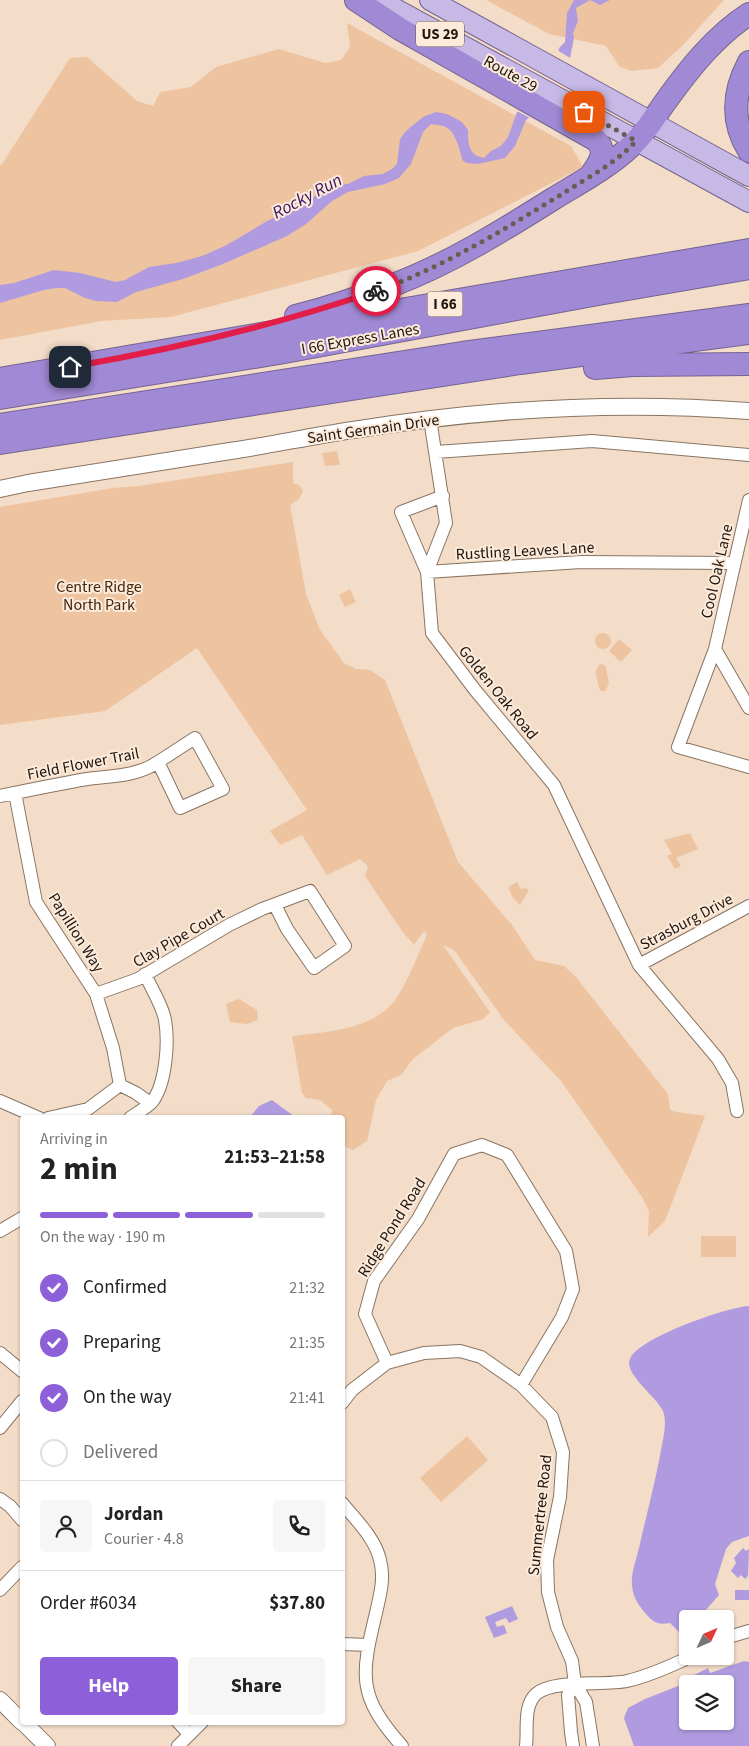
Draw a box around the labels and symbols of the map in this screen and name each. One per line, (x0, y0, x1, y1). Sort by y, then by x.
road number: US 29 (416, 22, 464, 46)
street label: Route 29 (480, 50, 541, 98)
pin (563, 91, 605, 133)
water label: Rocky Run (268, 168, 347, 225)
courier (351, 266, 401, 316)
road number: I 66 (428, 292, 462, 316)
street label: I 66 Express Lanes (299, 318, 421, 360)
pin (49, 346, 91, 388)
street label: Saint Germain Drive (306, 409, 441, 449)
street label: Cool Oak Lane (695, 522, 739, 621)
street label: Rustling Leaves Lane (455, 536, 595, 566)
park label: Centre Ridge North Park (56, 576, 142, 616)
street label: Golden Oak Road (453, 641, 543, 744)
street label: Field Flower Trail (25, 742, 141, 786)
street label: Strasburg Drive (636, 888, 737, 956)
street label: Papillion Way (43, 889, 110, 977)
street label: Clay Pipe Court (129, 902, 229, 973)
street label: Ridge Pond Road (352, 1174, 431, 1281)
street label: Summertree Road (523, 1454, 557, 1577)
north arrow (679, 1610, 734, 1665)

